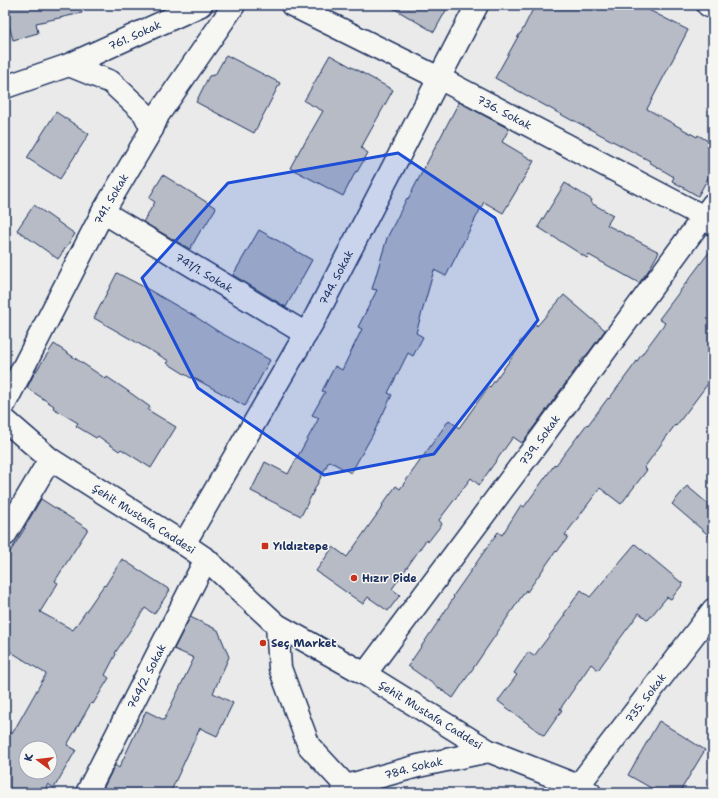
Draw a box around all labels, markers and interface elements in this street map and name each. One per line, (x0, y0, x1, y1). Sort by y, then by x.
street label: 761. Sokak (106, 17, 164, 54)
street label: 736. Sokak (474, 92, 534, 133)
street label: 741. Sokak (91, 171, 132, 227)
street label: 744. Sokak (316, 248, 357, 308)
street label: 741/1. Sokak (172, 250, 236, 296)
street label: 739. Sokak (516, 412, 564, 469)
street label: Şehit Mustafa Caddesi (89, 481, 198, 558)
place label: Yıldıztepe (273, 539, 329, 554)
marker: Yıldıztepe (260, 541, 270, 551)
place label: Hızır Pide (362, 571, 417, 586)
marker: Hızır Pide (349, 573, 359, 583)
place label: Seç Market (271, 636, 337, 651)
marker: Seç Market (258, 638, 268, 648)
street label: 764/2. Sokak (124, 641, 170, 712)
street label: 735. Sokak (622, 670, 670, 726)
street label: Şehit Mustafa Caddesi (376, 677, 485, 753)
north arrow (18, 740, 58, 780)
text: K (21, 752, 37, 763)
street label: 784. Sokak (383, 754, 444, 783)

